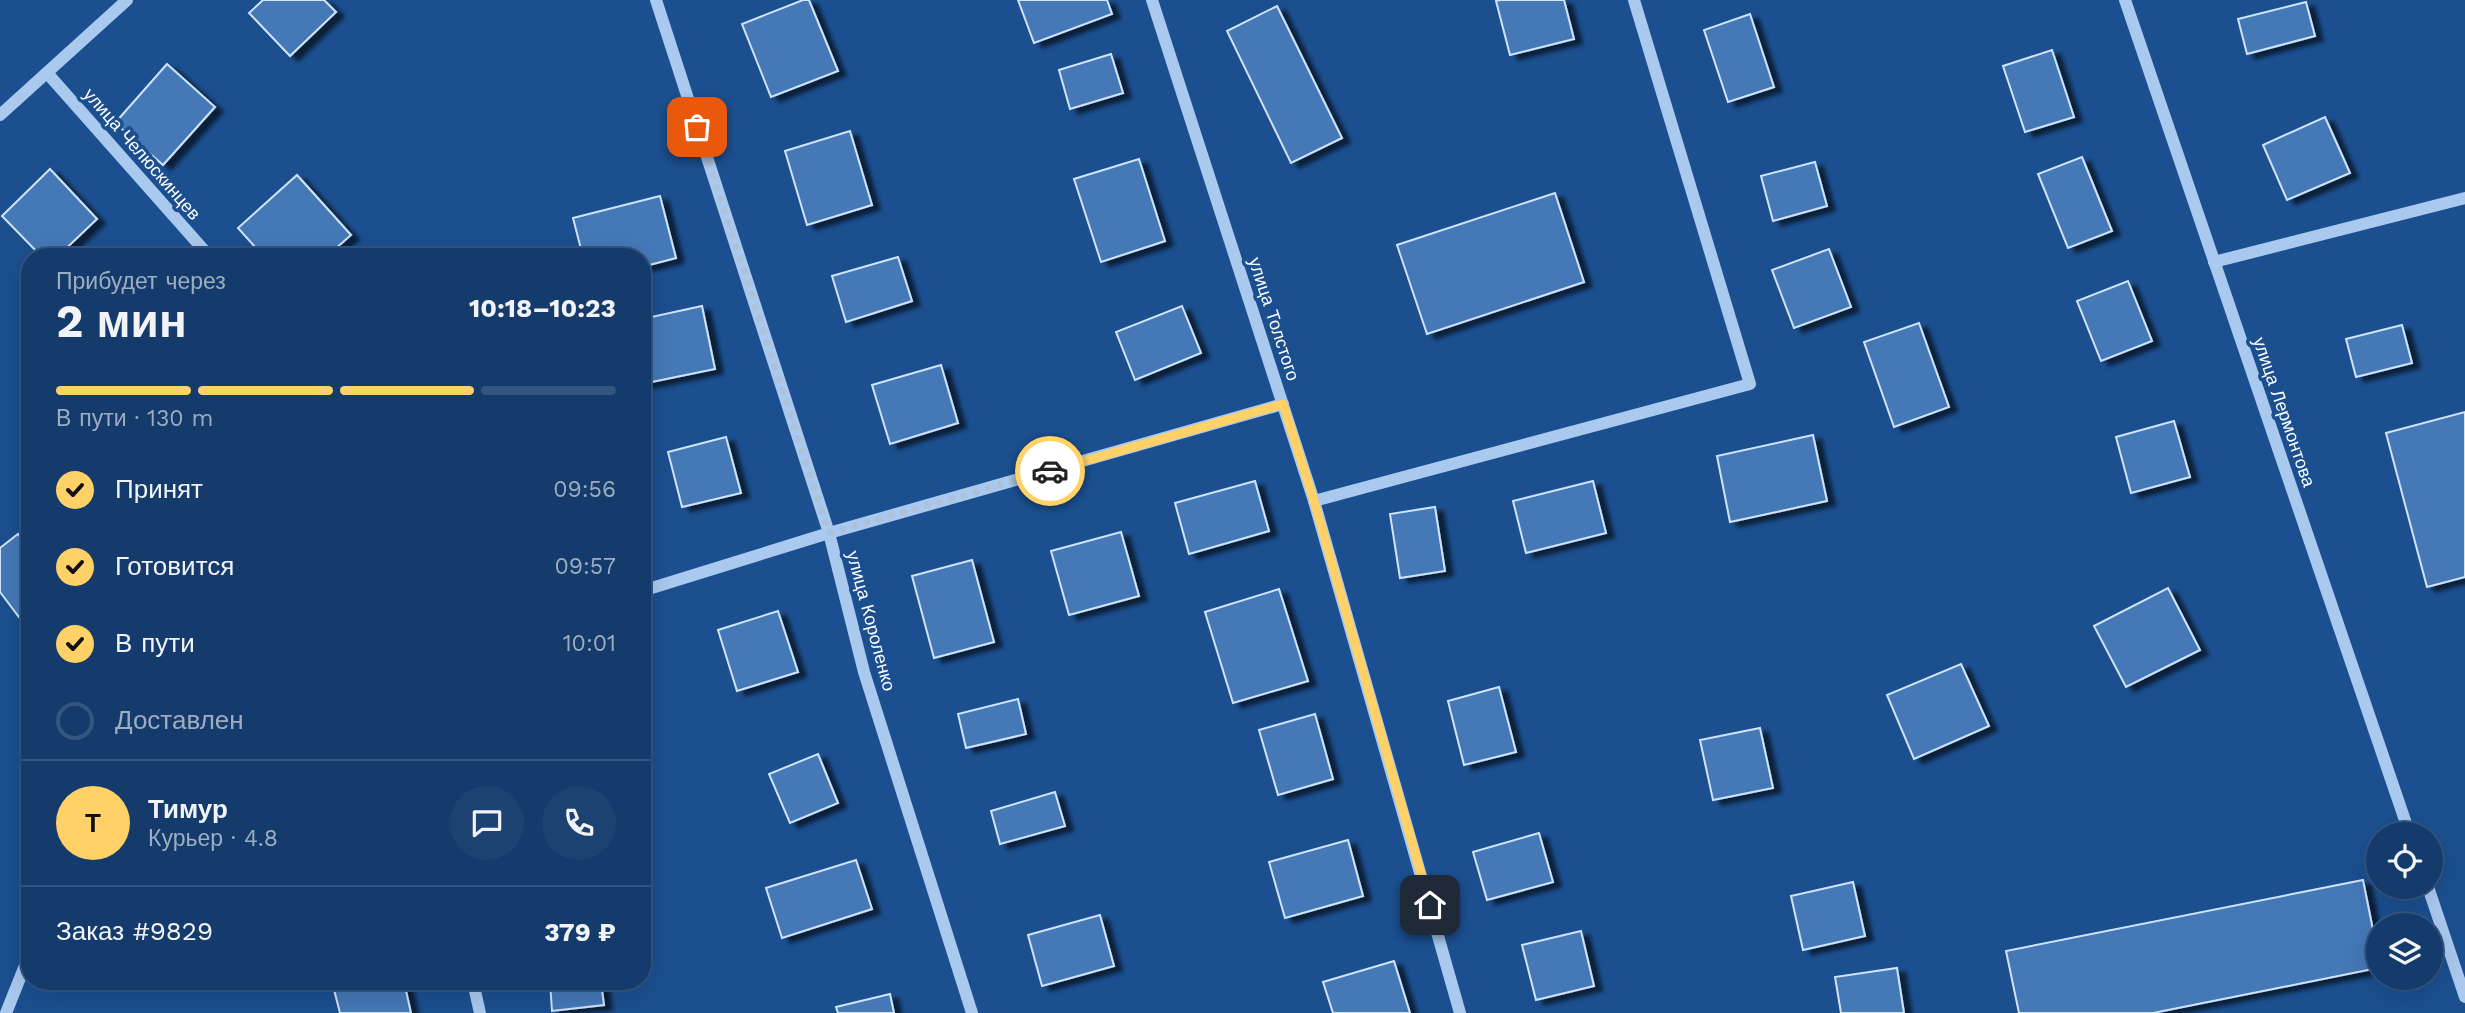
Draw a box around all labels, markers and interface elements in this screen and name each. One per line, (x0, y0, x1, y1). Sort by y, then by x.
street label: улица Челюскинцев (79, 84, 205, 224)
pin (667, 97, 727, 157)
icon: bag (678, 108, 716, 146)
street label: улица Толстого (1245, 254, 1304, 383)
text: Прибудет через (56, 268, 226, 295)
text: 10:18–10:23 (469, 293, 616, 323)
text: 2 мин (56, 294, 187, 348)
street label: улица Лермонтова (2249, 334, 2320, 491)
text: В пути · 130 m (56, 405, 213, 432)
courier (1015, 436, 1085, 506)
icon: car (1031, 452, 1069, 490)
icon: check (56, 471, 94, 509)
text: Принят (115, 474, 203, 504)
text: 09:56 (553, 476, 616, 503)
icon: check (56, 548, 94, 586)
street label: улица Короленко (843, 548, 900, 693)
text: Готовится (115, 551, 234, 581)
text: 09:57 (554, 553, 616, 580)
icon: check (56, 625, 94, 663)
text: В пути (115, 628, 195, 658)
text: 10:01 (563, 630, 616, 657)
text: Доставлен (115, 705, 244, 735)
button: chat (450, 786, 524, 860)
button: phone (542, 786, 616, 860)
text: Тимур (148, 794, 228, 824)
text: Т (85, 808, 101, 838)
map controls (2366, 822, 2443, 990)
button: locate (2366, 822, 2443, 899)
text: Курьер · 4.8 (148, 825, 278, 852)
pin (1400, 875, 1460, 935)
icon: home (1411, 886, 1449, 924)
button: layers (2366, 913, 2443, 990)
text: Заказ #9829 (56, 916, 213, 946)
text: 379 ₽ (544, 917, 616, 947)

